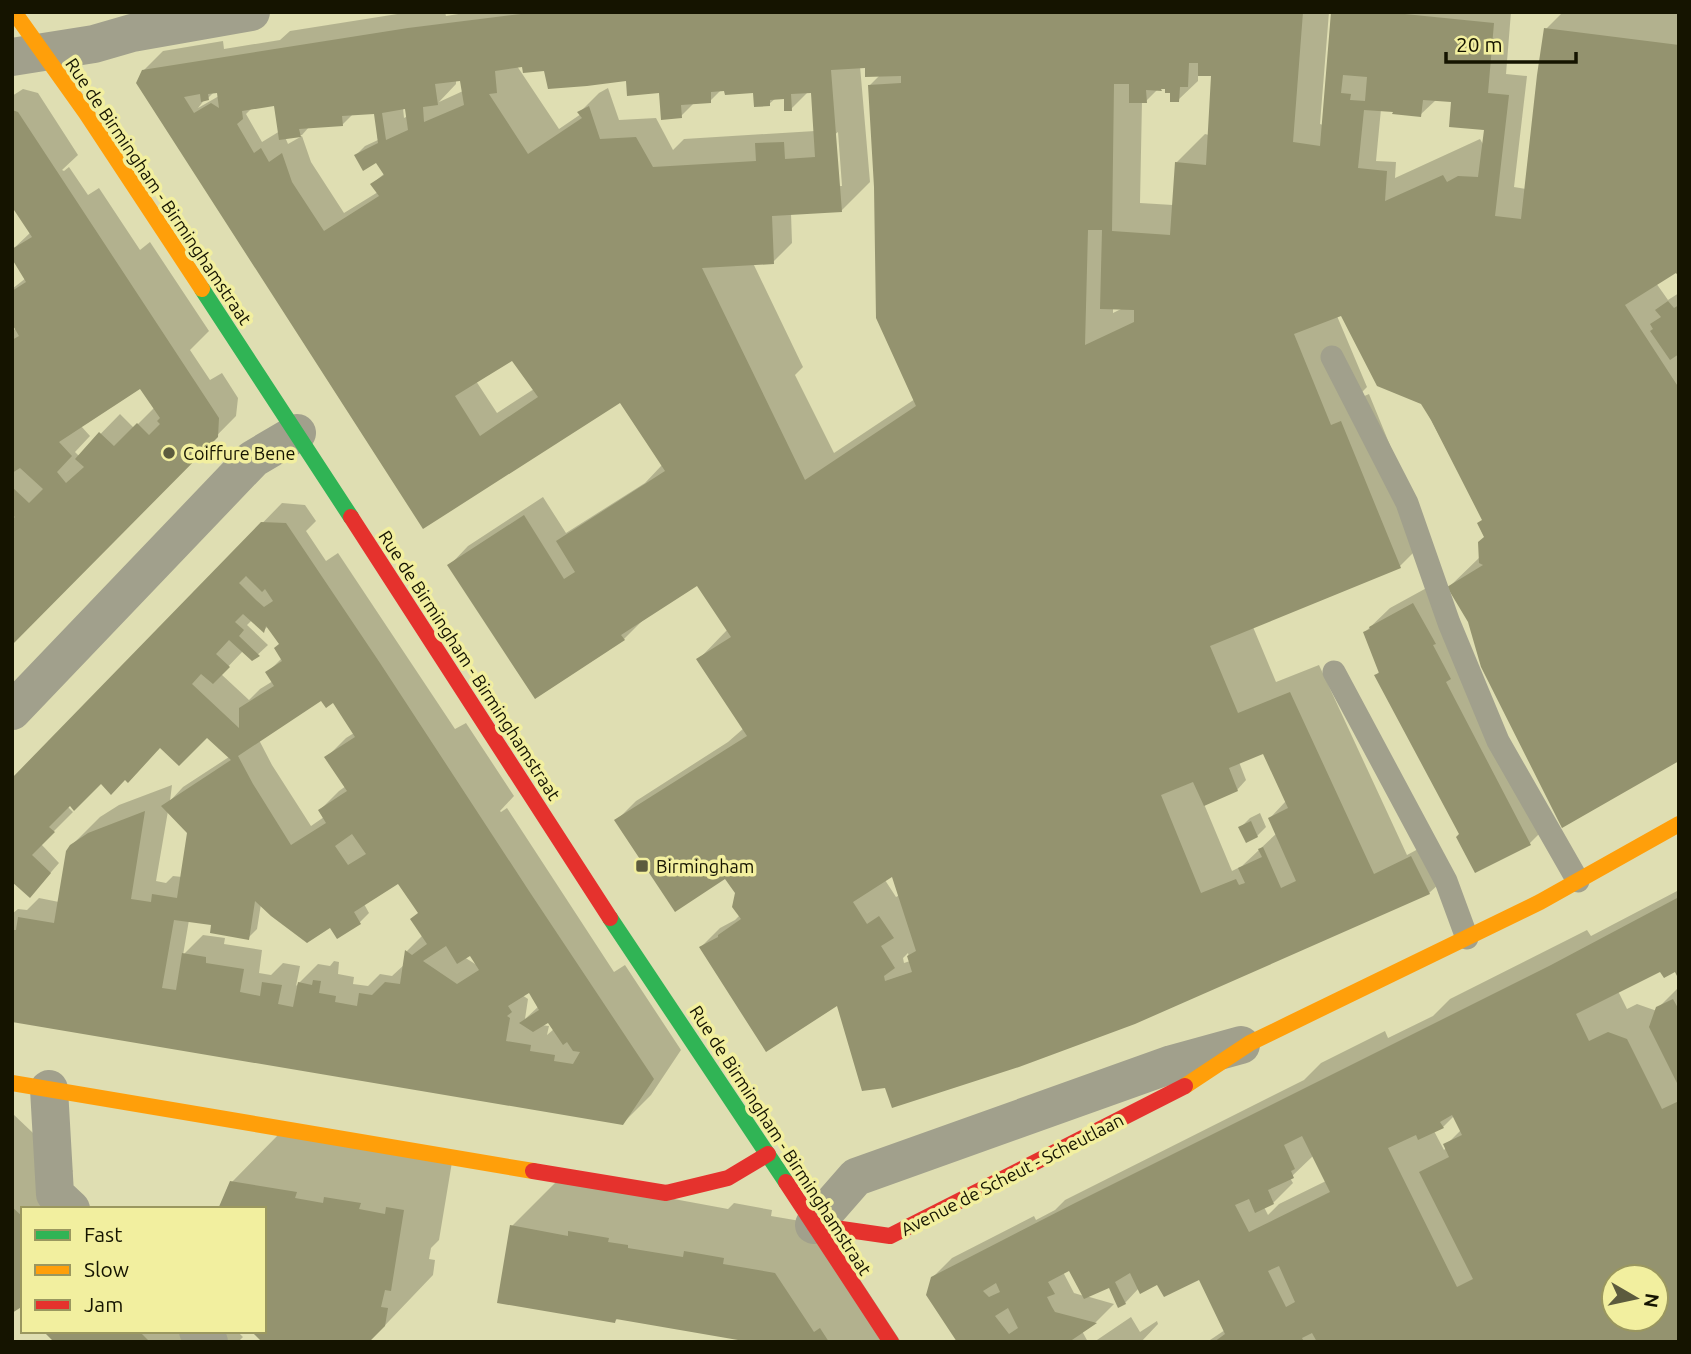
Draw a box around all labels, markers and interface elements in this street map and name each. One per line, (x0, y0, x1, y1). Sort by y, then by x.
scale bar (1446, 21, 1576, 65)
text: 20 m (1456, 32, 1503, 56)
street label: Rue de Birmingham - Birminghamstraat (62, 54, 256, 328)
place label: Coiffure Bene (183, 443, 295, 463)
marker: Coiffure Bene (161, 445, 177, 461)
street label: Rue de Birmingham - Birminghamstraat (375, 526, 565, 804)
place label: Birmingham (656, 856, 754, 876)
marker: Birmingham (634, 858, 650, 874)
street label: Rue de Birmingham - Birminghamstraat (686, 1001, 876, 1279)
street label: Avenue de Scheut - Scheutlaan (897, 1109, 1127, 1239)
legend (21, 1207, 266, 1333)
text: Fast (84, 1222, 122, 1246)
text: Slow (84, 1257, 129, 1281)
north arrow (1600, 1263, 1670, 1333)
text: Jam (84, 1292, 123, 1316)
text: N (1640, 1292, 1664, 1309)

